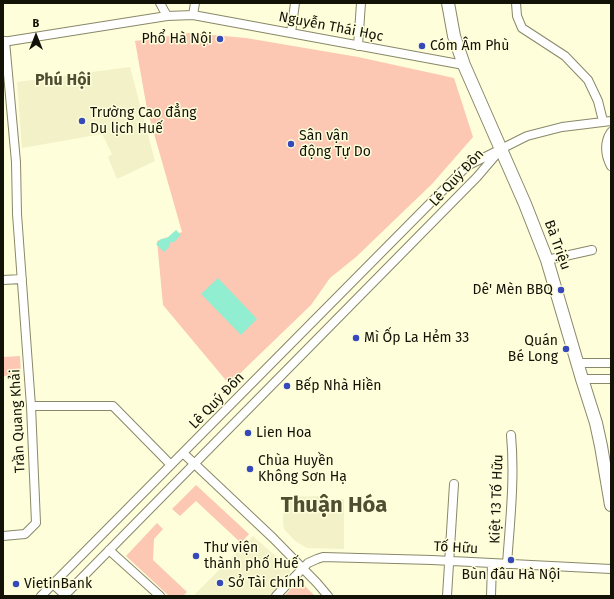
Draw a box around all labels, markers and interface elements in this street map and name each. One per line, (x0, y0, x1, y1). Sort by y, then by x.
street label: Nguyễn Thái Học (277, 9, 385, 45)
north arrow (16, 16, 56, 56)
text: B (33, 17, 39, 30)
place label: Phổ Hà Nội (142, 31, 212, 47)
marker: Phổ Hà Nội (215, 34, 225, 44)
place label: Cóm Âm Phù (430, 38, 509, 54)
marker: Cóm Âm Phù (417, 41, 427, 51)
district label: Phú Hội (35, 71, 91, 91)
place label: Trường Cao đẳng Du lịch Huế (90, 105, 197, 138)
marker: Trường Cao đẳng Du lịch Huế (77, 116, 87, 126)
place label: Sân vận động Tự Do (299, 128, 371, 160)
marker: Sân vận động Tự Do (286, 139, 296, 149)
street label: Lê Quý Đôn (426, 146, 488, 210)
street label: Bà Triệu (540, 218, 574, 272)
place label: Dê' Mèn BBQ (473, 282, 553, 298)
marker: Dê' Mèn BBQ (556, 285, 566, 295)
place label: Mì Ốp La Hẻm 33 (364, 330, 469, 346)
marker: Mì Ốp La Hẻm 33 (351, 333, 361, 343)
place label: Quán Bé Long (508, 333, 558, 366)
marker: Quán Bé Long (561, 344, 571, 354)
street label: Trần Quang Khải (7, 369, 29, 473)
street label: Lê Quý Đôn (186, 369, 248, 433)
place label: Bếp Nhà Hiền (295, 378, 382, 394)
marker: Bếp Nhà Hiền (282, 381, 292, 391)
place label: Lien Hoa (256, 425, 312, 441)
marker: Lien Hoa (243, 428, 253, 438)
place label: Chùa Huyền Không Sơn Hạ (258, 453, 347, 486)
street label: Kiệt 13 Tố Hữu (487, 454, 507, 544)
marker: Chùa Huyền Không Sơn Hạ (245, 464, 255, 474)
district label: Thuận Hóa (281, 493, 387, 519)
street label: Tố Hữu (433, 538, 479, 558)
place label: Thư viện thành phố Huế (204, 540, 299, 572)
marker: Thư viện thành phố Huế (191, 551, 201, 561)
marker: Bùn đâu Hà Nội (506, 555, 516, 565)
place label: Bùn đâu Hà Nội (461, 567, 561, 583)
place label: Sở Tài chính (228, 575, 305, 591)
place label: VietinBank (24, 576, 92, 592)
marker: Sở Tài chính (215, 578, 225, 588)
marker: VietinBank (11, 579, 21, 589)

